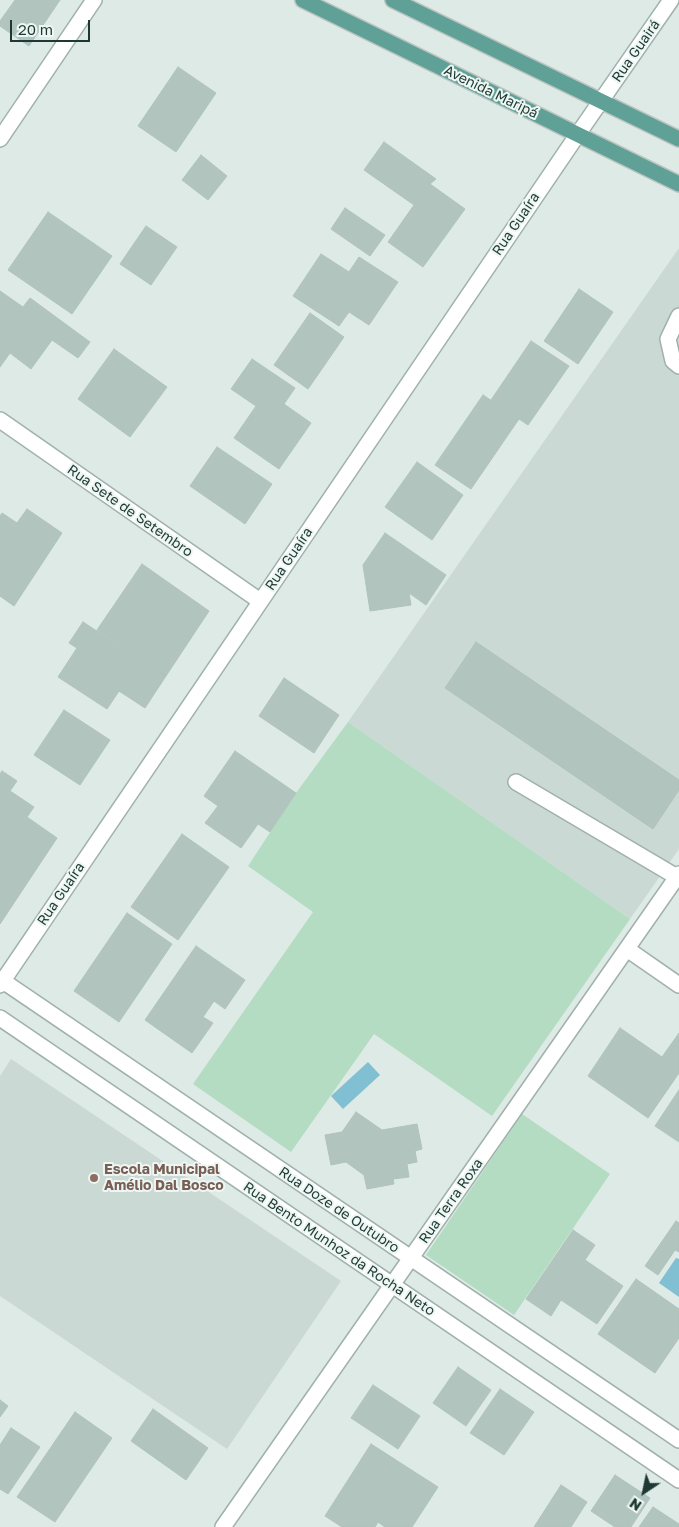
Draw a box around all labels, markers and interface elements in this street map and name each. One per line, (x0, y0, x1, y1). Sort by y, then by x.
scale bar (12, 10, 92, 42)
street label: Rua Guairá (608, 17, 664, 85)
text: 20 m (18, 20, 53, 38)
street label: Avenida Maripá (441, 62, 541, 122)
street label: Rua Guaíra (489, 189, 543, 259)
street label: Rua Sete de Setembro (64, 461, 196, 561)
street label: Rua Guaíra (262, 524, 316, 594)
street label: Rua Guaíra (34, 859, 88, 929)
street label: Rua Terra Roxa (415, 1155, 487, 1247)
place label: Escola Municipal Amélio Dal Bosco (104, 1162, 224, 1194)
street label: Rua Doze de Outubro (276, 1163, 402, 1257)
marker: Escola Municipal Amélio Dal Bosco (88, 1172, 100, 1184)
street label: Rua Bento Munhoz da Rocha Neto (240, 1178, 438, 1320)
north arrow (619, 1467, 669, 1517)
text: N (626, 1495, 645, 1515)

